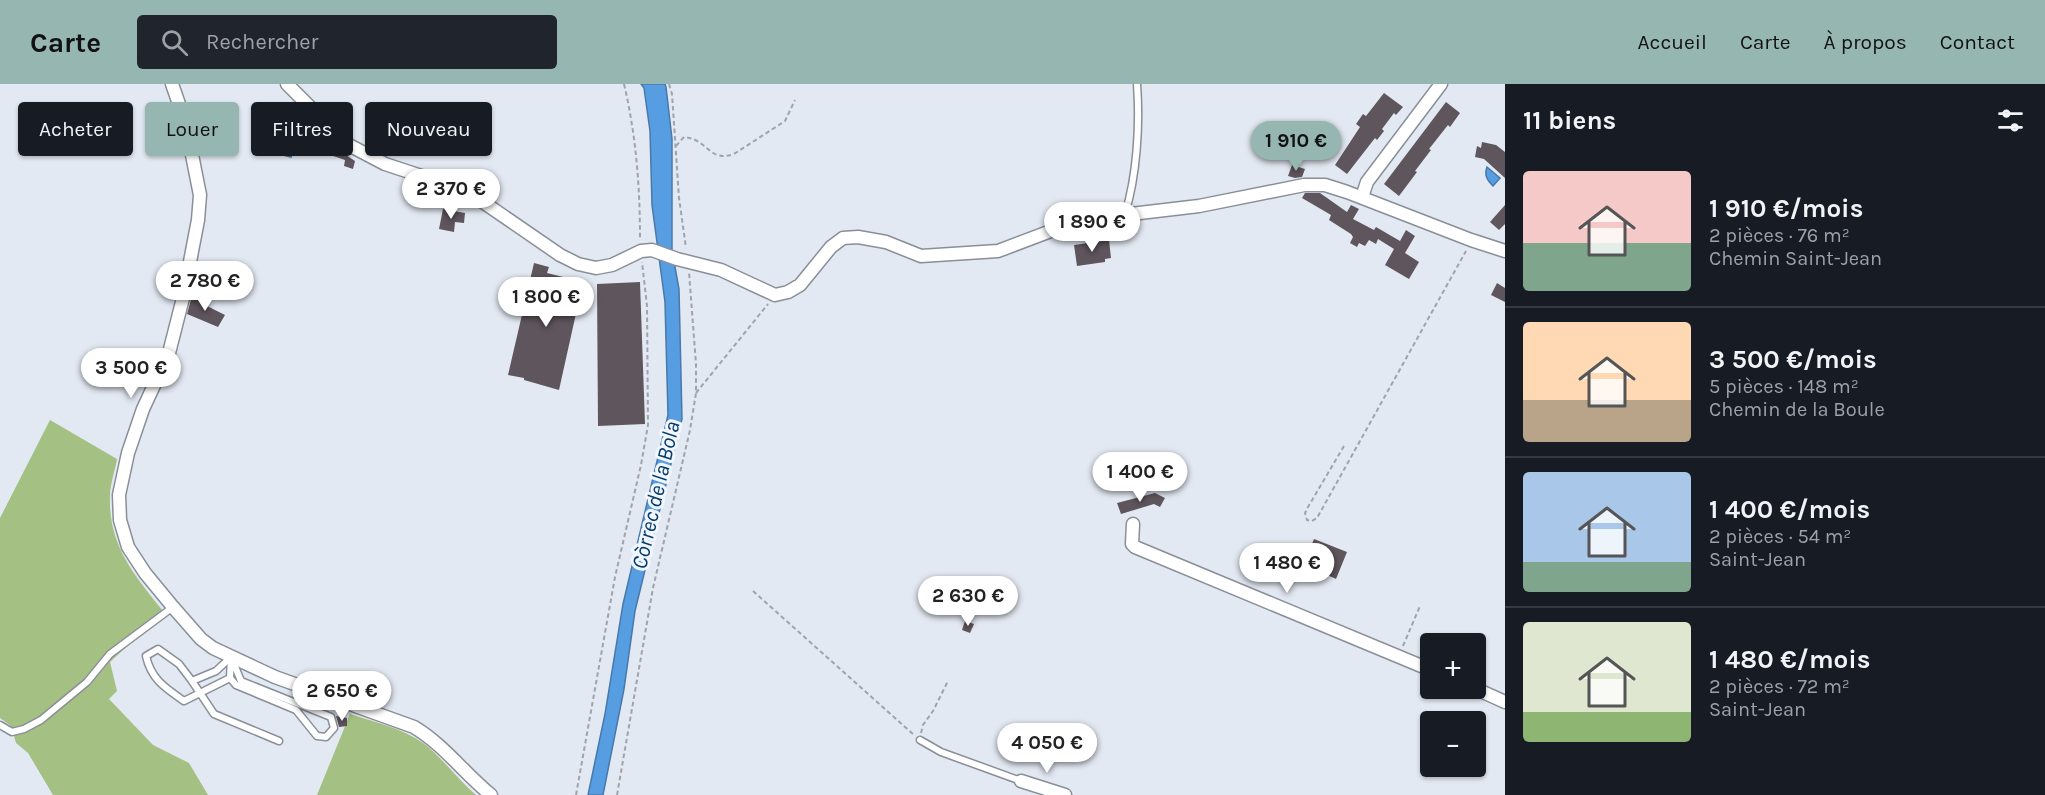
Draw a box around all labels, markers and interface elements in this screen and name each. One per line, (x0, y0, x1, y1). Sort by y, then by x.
search box (137, 15, 557, 69)
text: Carte (30, 26, 101, 59)
icon: search (158, 26, 191, 59)
text: Rechercher (206, 29, 319, 55)
text: Accueil (1638, 30, 1707, 54)
text: Carte (1740, 30, 1791, 54)
text: À propos (1824, 30, 1907, 54)
text: Contact (1940, 30, 2015, 54)
chip: Acheter (18, 102, 133, 156)
chip: Louer (145, 102, 239, 156)
chip: Filtres (251, 102, 353, 156)
chip: Nouveau (365, 102, 492, 156)
icon: filters (1994, 104, 2027, 137)
text: 11 biens (1523, 105, 1616, 136)
pin: 1 910 € (1241, 121, 1351, 172)
text: 1 910 € (1265, 129, 1327, 152)
pin: 2 370 € (396, 169, 506, 220)
text: 2 370 € (416, 177, 486, 200)
text: 1 910 €/mois (1709, 193, 1863, 224)
icon: home (1571, 195, 1643, 267)
pin: 1 890 € (1037, 202, 1147, 253)
text: 1 890 € (1058, 210, 1126, 233)
text: 2 pièces · 76 m² (1709, 224, 1850, 247)
text: Chemin Saint-Jean (1709, 247, 1882, 270)
pin: 2 780 € (150, 261, 260, 312)
text: 2 780 € (170, 269, 240, 292)
pin: 1 800 € (491, 277, 601, 328)
text: 1 800 € (512, 285, 580, 308)
text: 3 500 €/mois (1709, 344, 1877, 375)
icon: home (1571, 346, 1643, 418)
pin: 3 500 € (76, 348, 186, 399)
text: 3 500 € (95, 356, 167, 379)
text: 5 pièces · 148 m² (1709, 375, 1859, 398)
text: Chemin de la Boule (1709, 398, 1885, 421)
water label: Còrrec de la Bola (626, 419, 686, 572)
pin: 1 400 € (1085, 452, 1195, 503)
text: 1 400 € (1106, 460, 1174, 483)
text: 1 400 €/mois (1709, 494, 1870, 525)
icon: home (1571, 496, 1643, 568)
text: 2 pièces · 54 m² (1709, 525, 1851, 548)
pin: 1 480 € (1232, 543, 1342, 594)
text: Saint-Jean (1709, 548, 1806, 571)
text: 1 480 € (1253, 551, 1321, 574)
pin: 2 630 € (913, 576, 1023, 627)
text: 2 630 € (932, 584, 1004, 607)
map controls (1420, 633, 1486, 777)
button: + (1420, 633, 1486, 699)
text: 1 480 €/mois (1709, 644, 1871, 675)
icon: home (1571, 646, 1643, 718)
pin: 2 650 € (287, 671, 397, 722)
text: 2 pièces · 72 m² (1709, 675, 1850, 698)
text: 2 650 € (306, 679, 378, 702)
text: Saint-Jean (1709, 698, 1806, 721)
button: − (1420, 711, 1486, 777)
pin: 4 050 € (992, 723, 1102, 774)
text: 4 050 € (1011, 731, 1083, 754)

